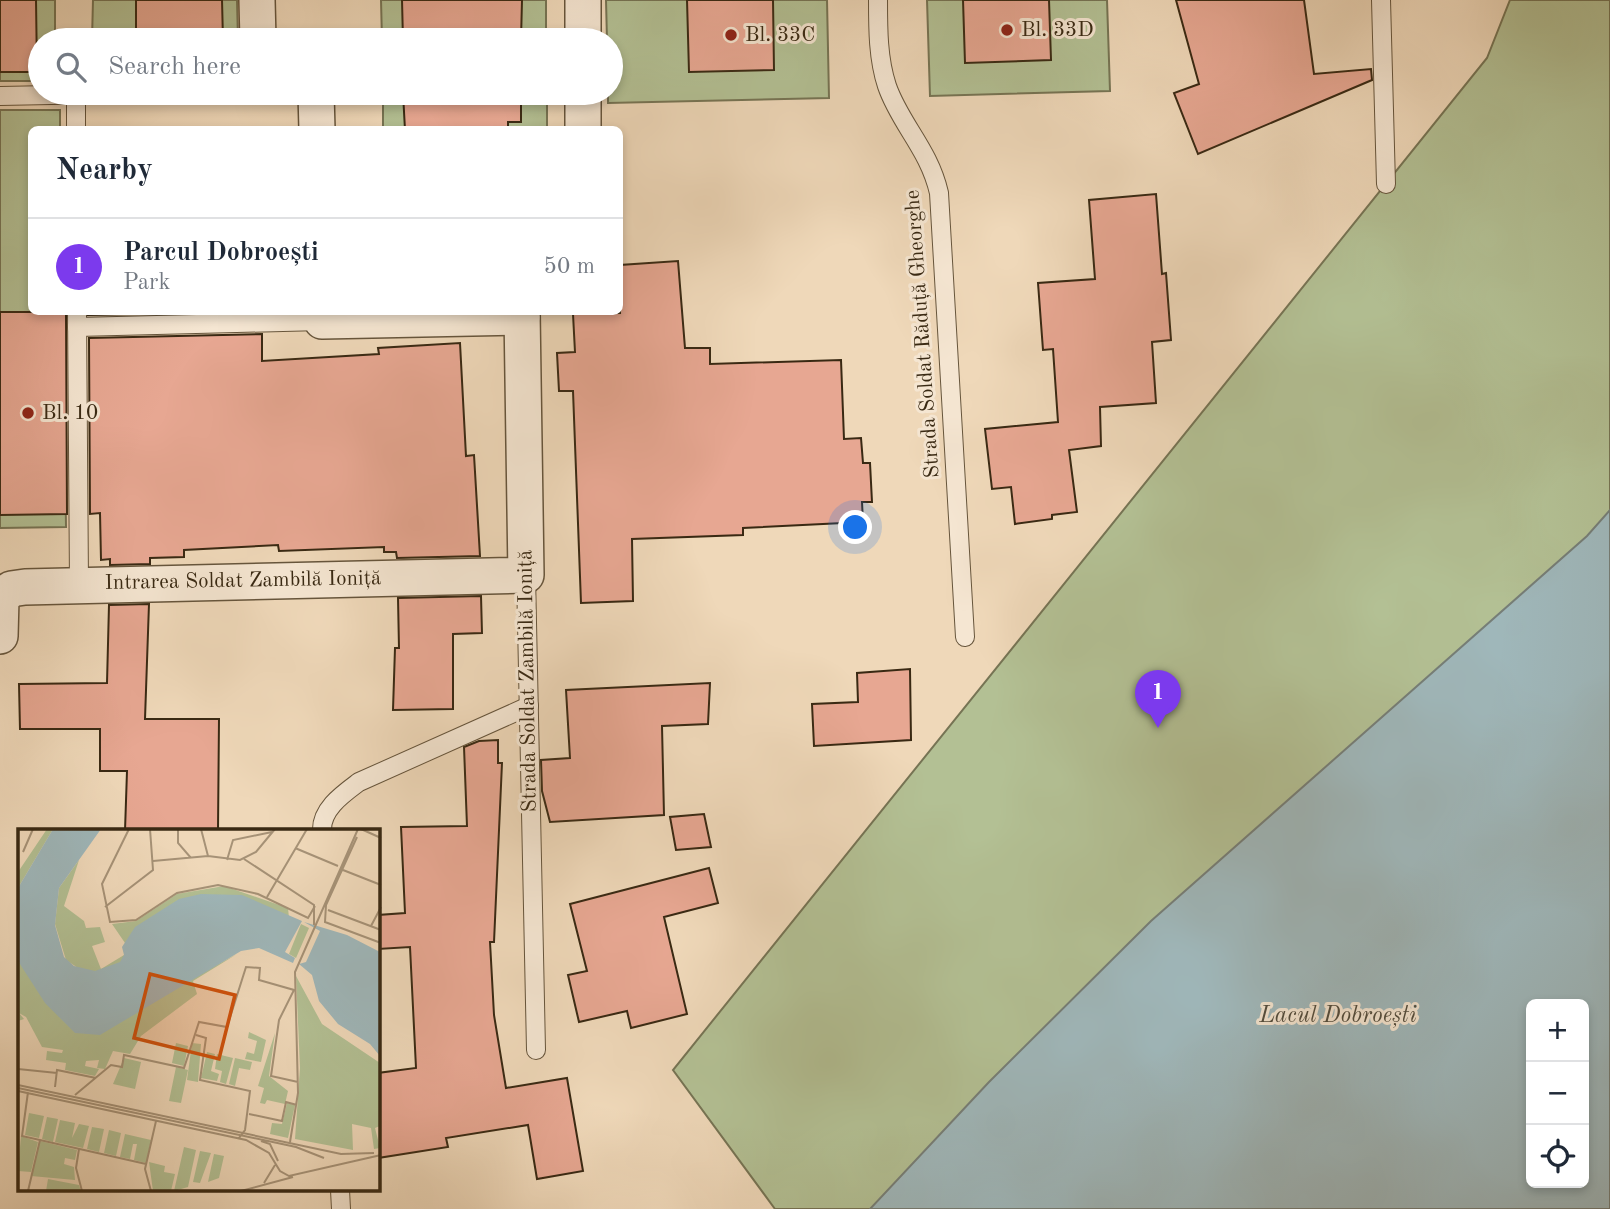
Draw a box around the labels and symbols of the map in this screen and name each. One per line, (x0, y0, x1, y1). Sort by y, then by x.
place label: Bl. 33D (1021, 20, 1094, 41)
marker: Bl. 33D (999, 22, 1015, 38)
place label: Bl. 33C (745, 25, 815, 46)
marker: Bl. 33C (723, 27, 739, 43)
street label: Strada Soldat Răduță Gheorghe (902, 189, 945, 479)
place label: Bl. 10 (42, 403, 98, 424)
marker: Bl. 10 (20, 405, 36, 421)
your location (838, 510, 872, 544)
street label: Strada Soldat Zambilă Ioniță (515, 549, 542, 813)
street label: Intrarea Soldat Zambilă Ioniță (105, 568, 382, 595)
pin: 1 (1135, 670, 1181, 728)
inset map (18, 829, 380, 1192)
water label: Lacul Dobroești (1258, 1004, 1417, 1029)

